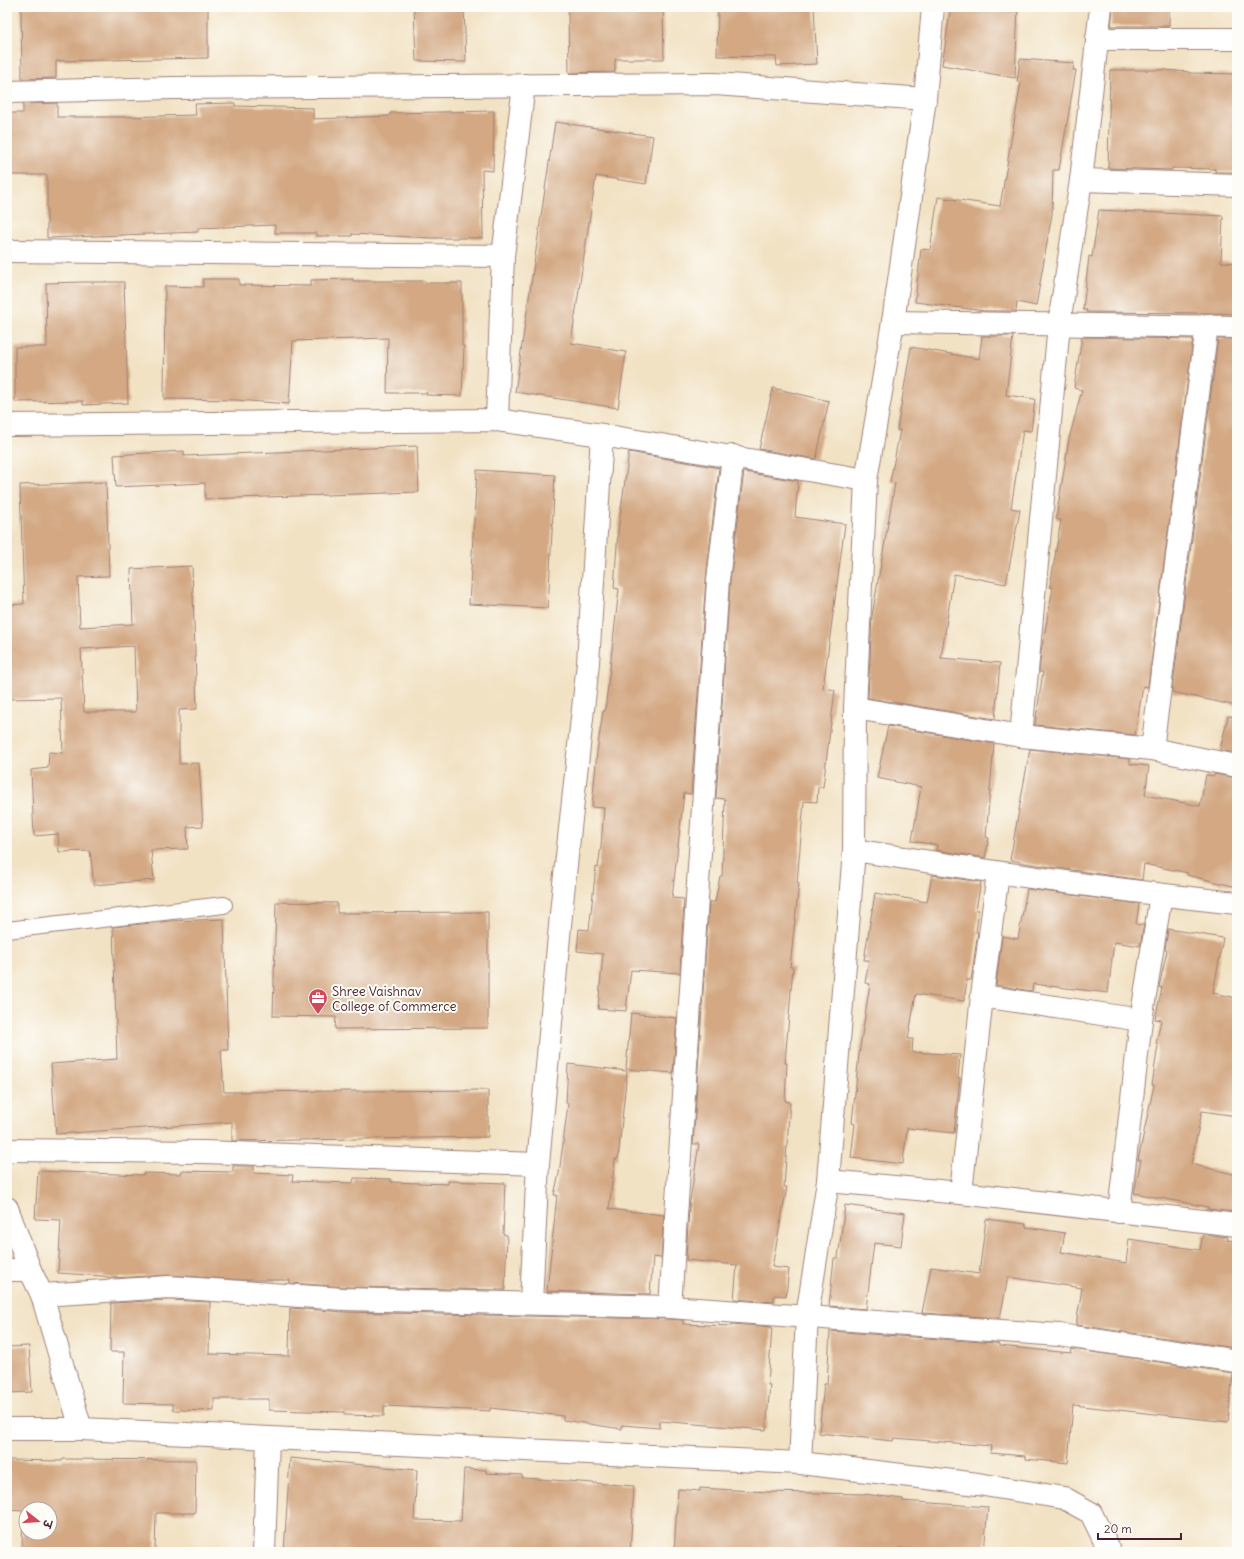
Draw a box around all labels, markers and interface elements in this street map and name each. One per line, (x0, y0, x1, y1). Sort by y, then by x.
place label: Shree Vaishnav College of Commerce (332, 983, 457, 1015)
office icon: Shree Vaishnav College of Commerce (307, 987, 329, 1015)
north arrow (18, 1501, 58, 1541)
scale bar (1098, 1515, 1181, 1541)
text: उ (39, 1517, 56, 1531)
text: 20 m (1104, 1521, 1132, 1536)

